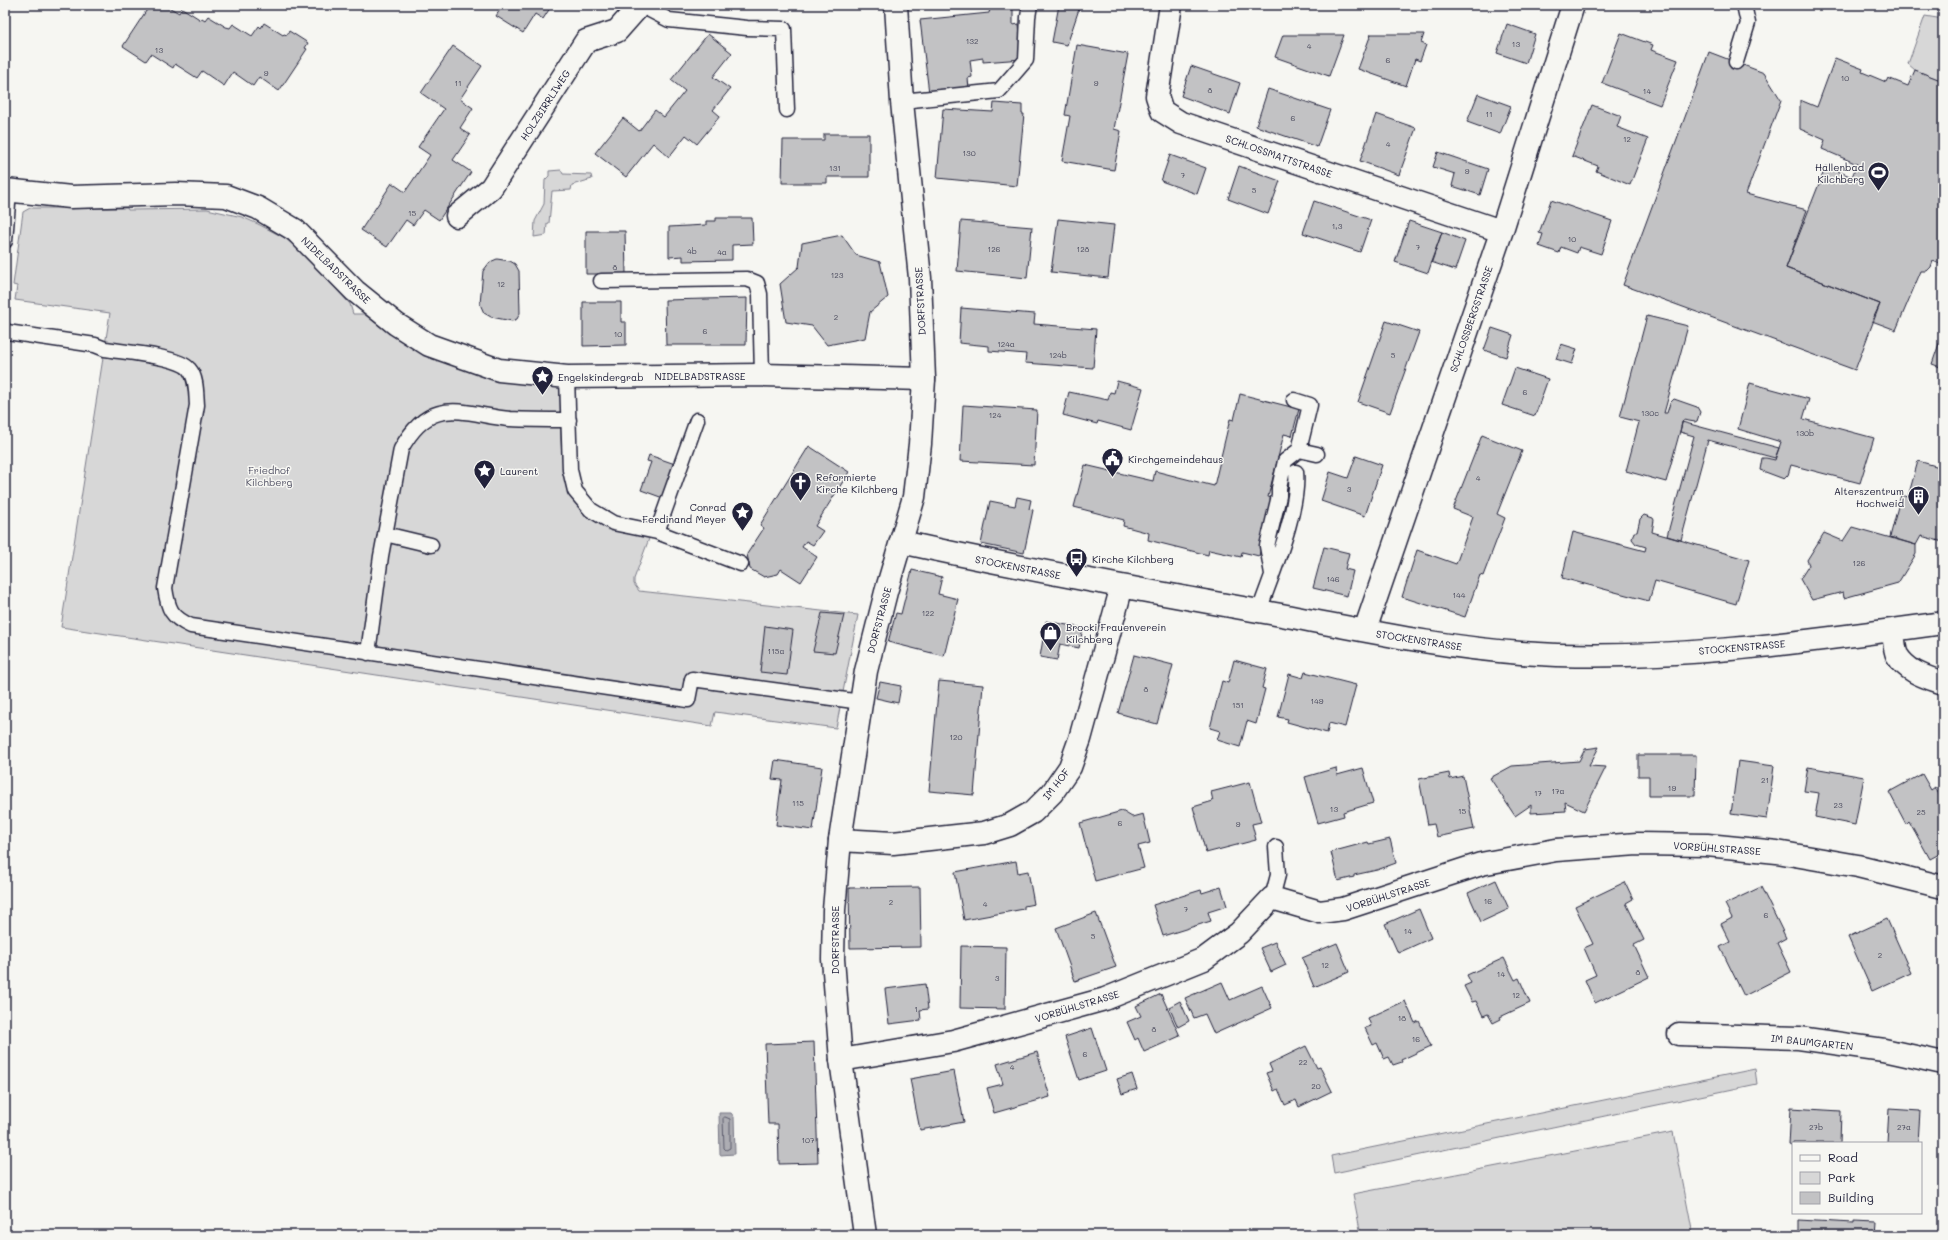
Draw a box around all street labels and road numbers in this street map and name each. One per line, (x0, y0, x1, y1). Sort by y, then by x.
street label: HOLZBIRRLIWEG (517, 66, 574, 143)
street label: SCHLOSSMATTSTRASSE (1224, 131, 1334, 181)
street label: NIDELBADSTRASSE (298, 233, 374, 307)
street label: SCHLOSSBERGSTRASSE (1446, 264, 1496, 374)
street label: DORFSTRASSE (911, 266, 929, 335)
street label: NIDELBADSTRASSE (654, 369, 746, 383)
street label: STOCKENSTRASSE (974, 552, 1062, 582)
street label: DORFSTRASSE (863, 585, 895, 655)
street label: STOCKENSTRASSE (1375, 626, 1463, 654)
street label: STOCKENSTRASSE (1698, 636, 1786, 658)
street label: IM HOF (1039, 765, 1073, 803)
street label: VORBÜHLSTRASSE (1673, 838, 1761, 858)
street label: VORBÜHLSTRASSE (1344, 875, 1432, 915)
street label: DORFSTRASSE (828, 906, 842, 974)
street label: VORBÜHLSTRASSE (1033, 986, 1121, 1025)
street label: IM BAUMGARTEN (1770, 1031, 1854, 1053)

